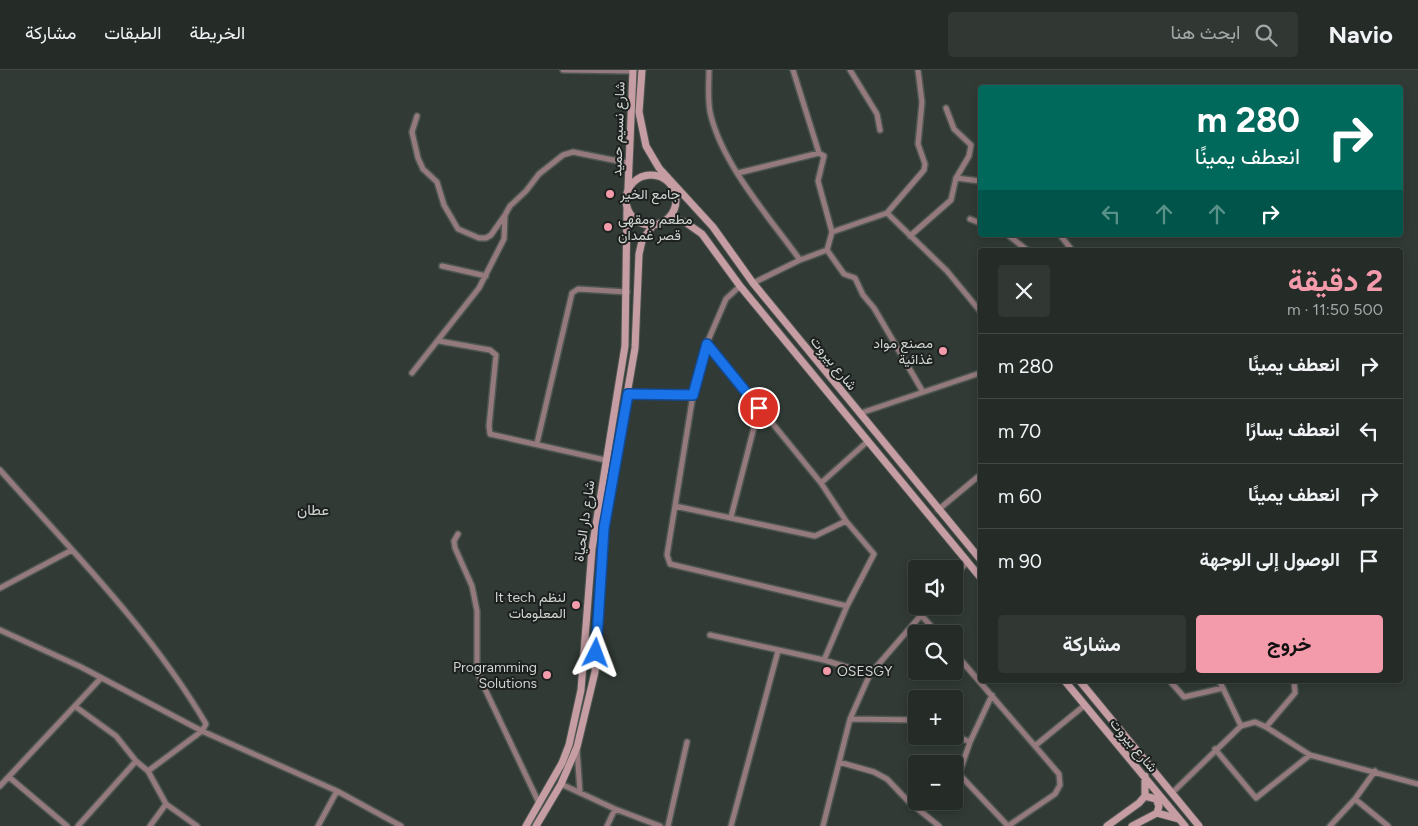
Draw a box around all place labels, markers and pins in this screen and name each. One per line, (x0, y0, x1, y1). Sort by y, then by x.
place label: جامع الخير (619, 186, 680, 205)
marker: جامع الخير (604, 188, 616, 200)
place label: مطعم ومقهى قصر غمدان (618, 211, 693, 244)
marker: مطعم ومقهى قصر غمدان (602, 221, 614, 233)
place label: مصنع مواد غذائية (873, 335, 933, 368)
marker: مصنع مواد غذائية (937, 345, 949, 357)
pin (738, 387, 780, 429)
place label: It tech لنظم المعلومات (495, 589, 566, 622)
marker: It tech لنظم المعلومات (570, 599, 582, 611)
place label: Programming Solutions (453, 659, 537, 692)
place label: OSESGY (837, 663, 893, 680)
marker: OSESGY (821, 665, 833, 677)
marker: Programming Solutions (541, 669, 553, 681)

